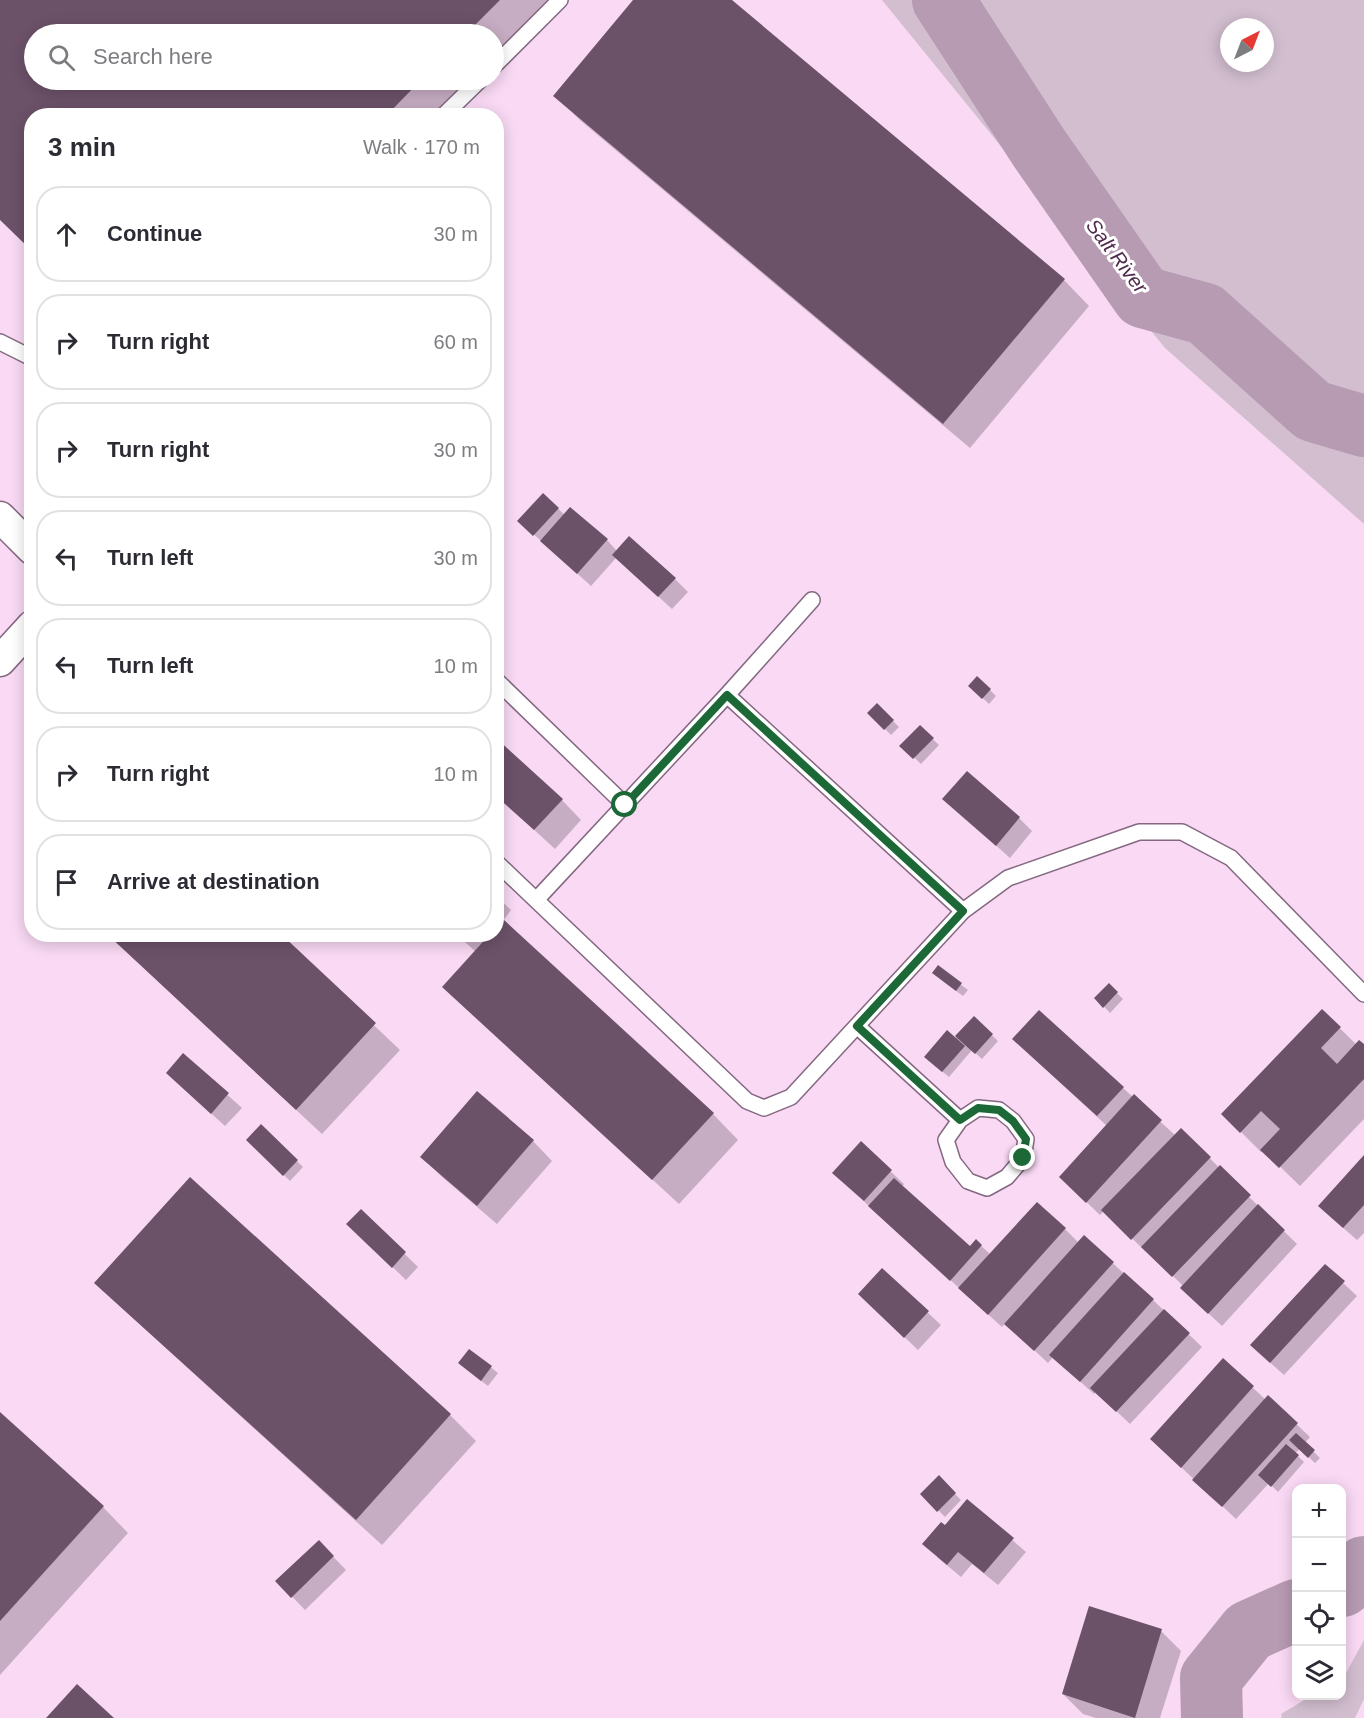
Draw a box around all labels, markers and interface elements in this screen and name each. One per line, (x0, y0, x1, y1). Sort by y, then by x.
north arrow (1220, 18, 1274, 72)
search box (24, 24, 504, 90)
icon: search (45, 41, 78, 74)
text: Search here (93, 44, 213, 69)
text: 3 min (48, 132, 116, 162)
text: Walk · 170 m (363, 136, 480, 158)
water label: Salt River (1082, 215, 1153, 298)
icon: ahead (50, 218, 83, 251)
text: Continue (107, 221, 202, 246)
text: 30 m (434, 223, 478, 245)
icon: right (50, 326, 83, 359)
text: Turn right (107, 329, 209, 354)
text: 60 m (434, 331, 478, 353)
icon: right (50, 434, 83, 467)
text: Turn right (107, 437, 209, 462)
text: 30 m (434, 439, 478, 461)
icon: left (50, 542, 83, 575)
text: Turn left (107, 545, 193, 570)
text: 30 m (434, 547, 478, 569)
icon: left (50, 650, 83, 683)
text: Turn left (107, 653, 193, 678)
text: 10 m (434, 655, 478, 677)
icon: right (50, 758, 83, 791)
text: Turn right (107, 761, 209, 786)
text: 10 m (434, 763, 478, 785)
route start (611, 791, 637, 817)
icon: arrive (50, 866, 83, 899)
text: Arrive at destination (107, 869, 320, 894)
route end (1009, 1144, 1035, 1170)
map controls (1292, 1484, 1346, 1700)
button: + (1292, 1484, 1346, 1538)
button: − (1292, 1538, 1346, 1592)
button: locate (1292, 1592, 1346, 1646)
button: layers (1292, 1646, 1346, 1700)

